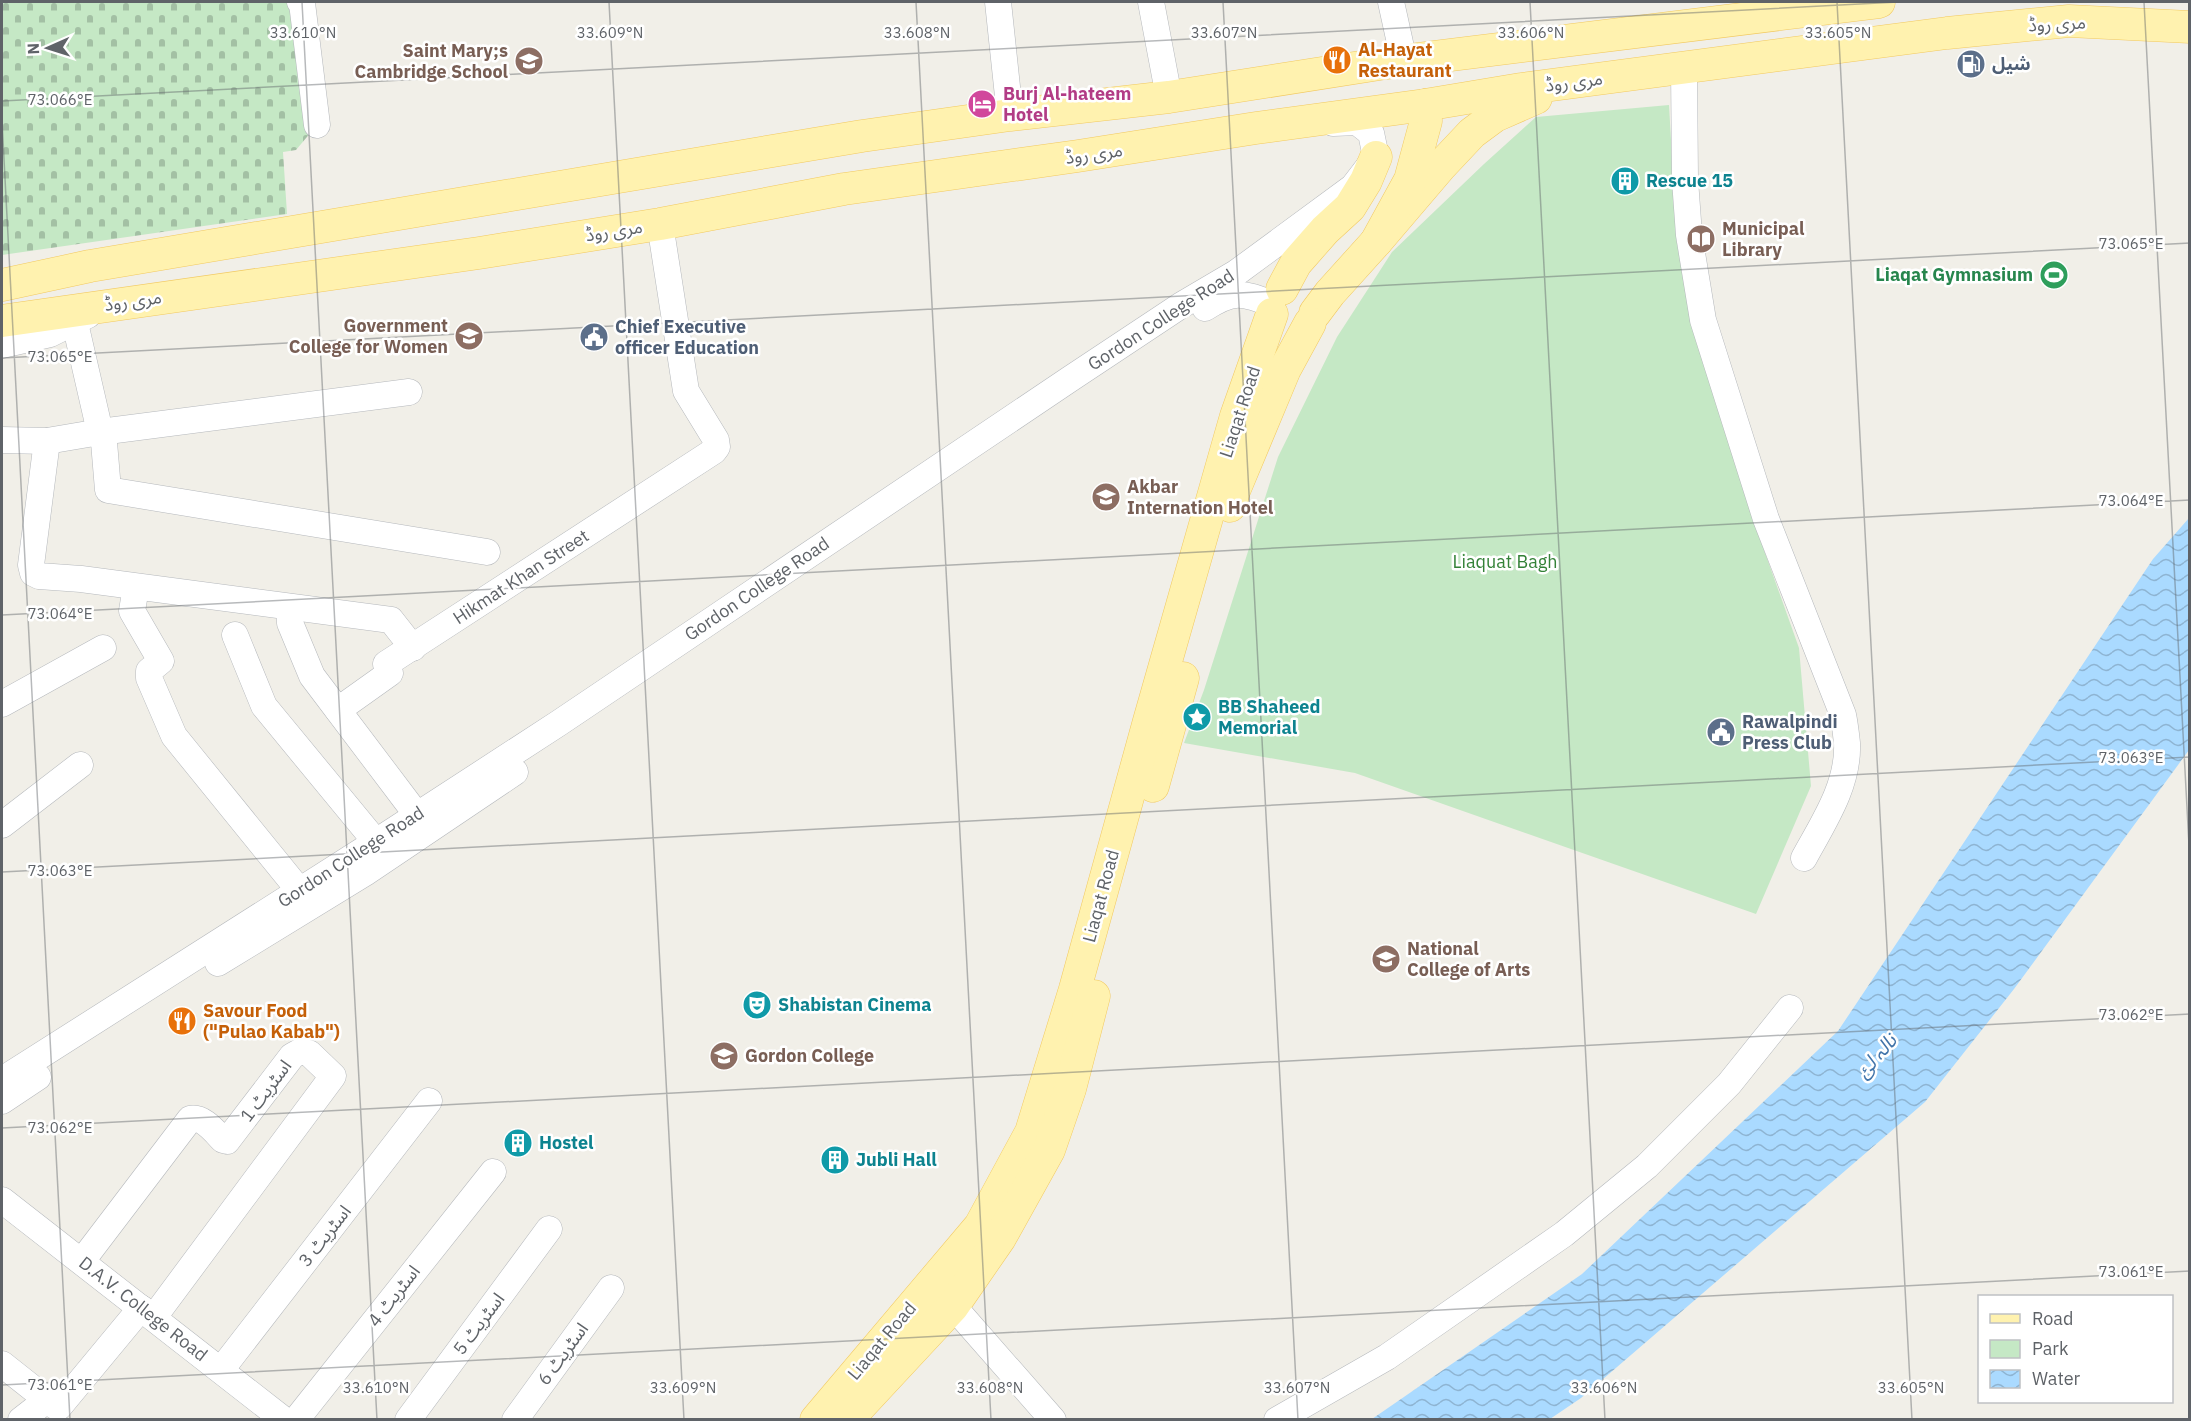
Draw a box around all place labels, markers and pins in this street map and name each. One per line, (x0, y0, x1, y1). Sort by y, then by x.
place label: Al-Hayat Restaurant (1358, 38, 1452, 82)
place label: Saint Mary;s Cambridge School (354, 39, 509, 83)
restaurant icon: Al-Hayat Restaurant (1321, 44, 1353, 76)
school or university icon: Saint Mary;s Cambridge School (513, 45, 545, 77)
fuel station icon: شیل (1955, 48, 1987, 80)
place label: شیل (1992, 52, 2031, 75)
place label: Burj Al-hateem Hotel (1003, 82, 1131, 126)
hotel icon: Burj Al-hateem Hotel (966, 88, 998, 120)
building icon: Rescue 15 (1609, 165, 1641, 197)
place label: Rescue 15 (1646, 169, 1733, 192)
place label: Municipal Library (1722, 217, 1805, 261)
library icon: Municipal Library (1685, 223, 1717, 255)
sports icon: Liaqat Gymnasium (2038, 259, 2070, 291)
place label: Liaqat Gymnasium (1875, 263, 2033, 286)
place label: Government College for Women (289, 314, 448, 358)
place label: Chief Executive officer Education (615, 315, 759, 359)
school or university icon: Government College for Women (453, 320, 485, 352)
public building icon: Chief Executive officer Education (578, 321, 610, 353)
place label: Akbar Internation Hotel (1127, 475, 1274, 519)
school or university icon: Akbar Internation Hotel (1090, 481, 1122, 513)
place label: BB Shaheed Memorial (1218, 695, 1320, 739)
place icon: BB Shaheed Memorial (1181, 701, 1213, 733)
place label: Rawalpindi Press Club (1742, 710, 1838, 754)
public building icon: Rawalpindi Press Club (1705, 716, 1737, 748)
place label: National College of Arts (1407, 937, 1530, 981)
school or university icon: National College of Arts (1370, 943, 1402, 975)
theatre icon: Shabistan Cinema (741, 989, 773, 1021)
place label: Shabistan Cinema (778, 993, 931, 1016)
place label: Savour Food ("Pulao Kabab") (203, 999, 340, 1043)
restaurant icon: Savour Food ("Pulao Kabab") (166, 1005, 198, 1037)
school or university icon: Gordon College (708, 1040, 740, 1072)
place label: Gordon College (745, 1044, 874, 1067)
building icon: Hostel (502, 1127, 534, 1159)
place label: Hostel (539, 1131, 594, 1154)
building icon: Jubli Hall (819, 1144, 851, 1176)
place label: Jubli Hall (856, 1148, 937, 1171)

